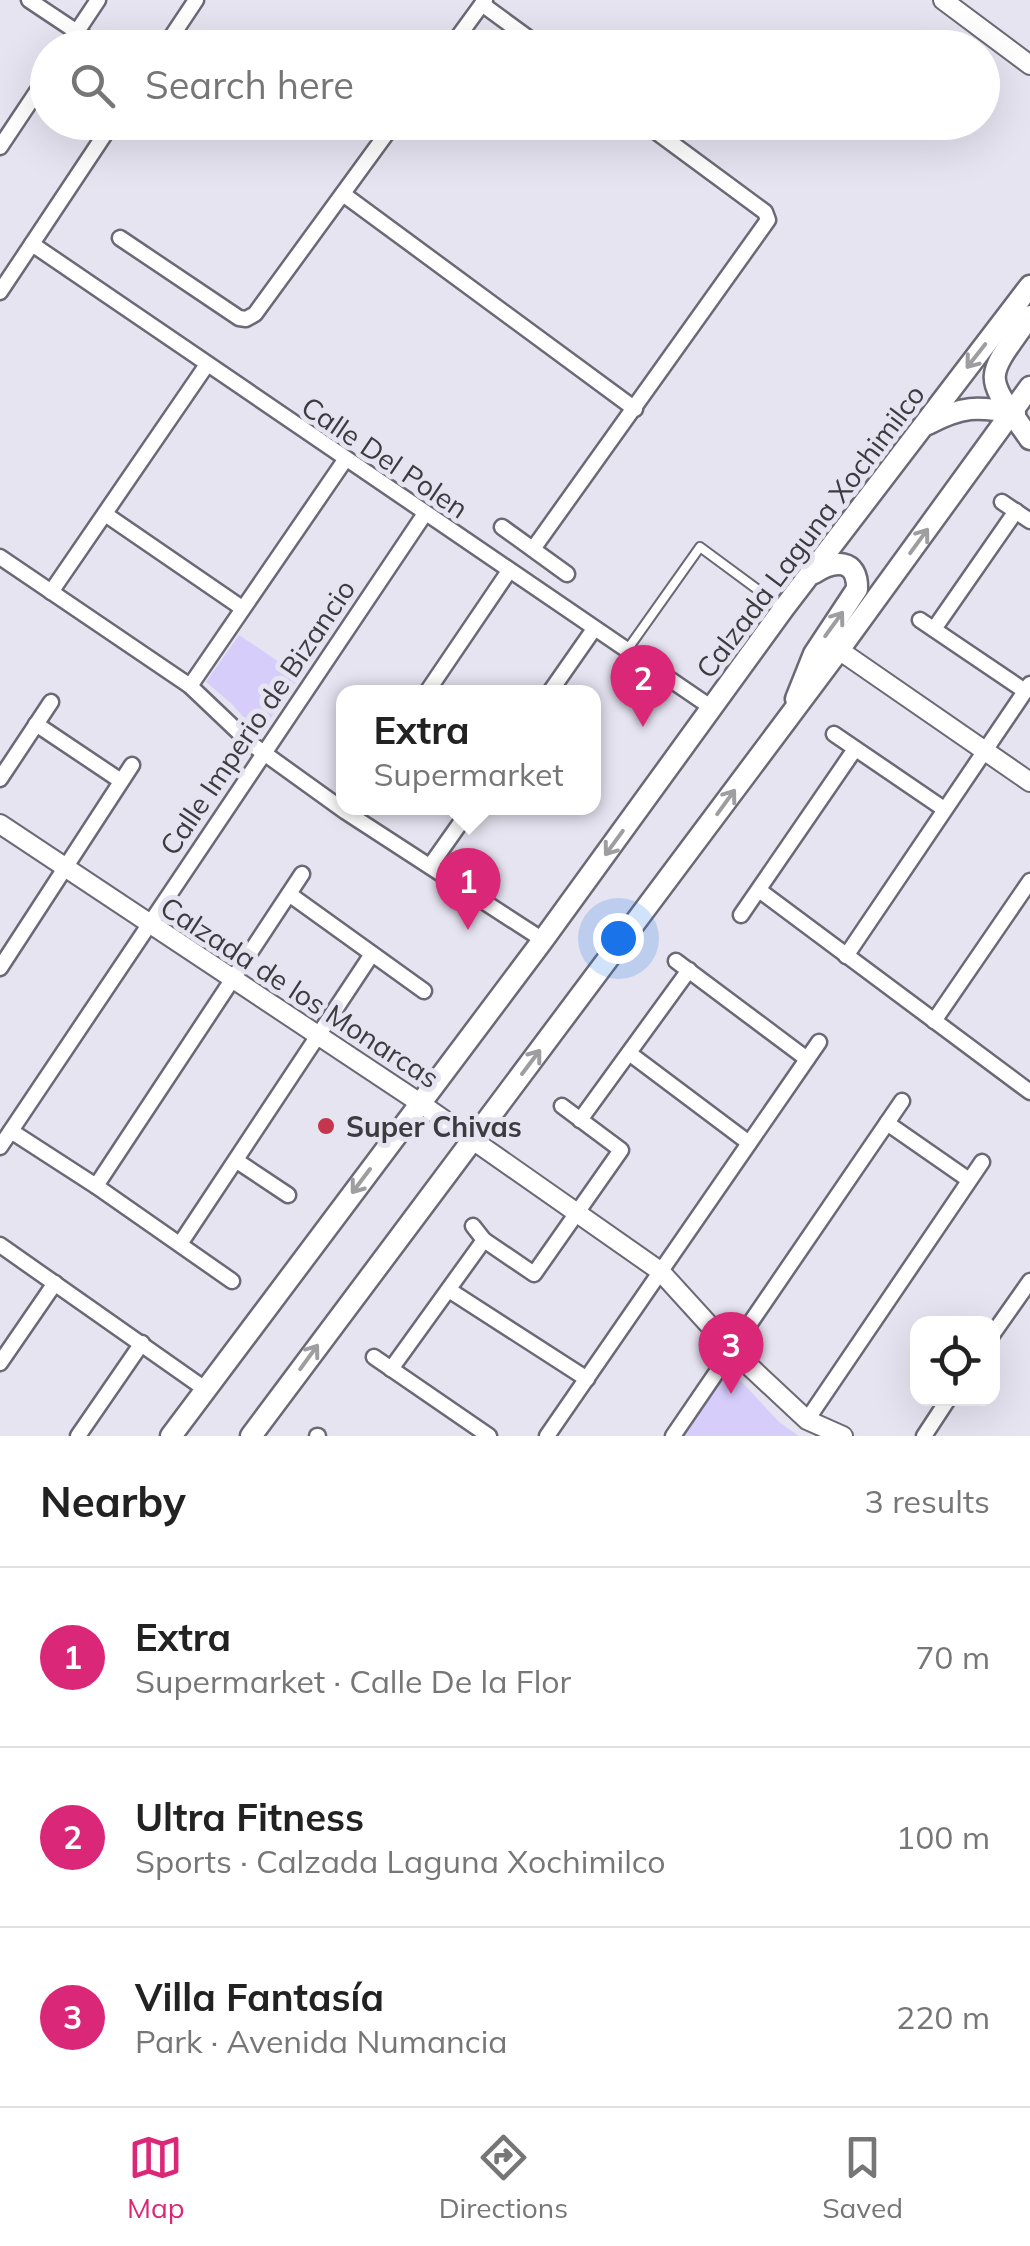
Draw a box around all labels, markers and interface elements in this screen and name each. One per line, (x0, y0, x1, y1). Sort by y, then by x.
search box (30, 30, 1000, 140)
icon: search (65, 58, 120, 113)
text: Search here (145, 61, 354, 109)
one-way arrow (965, 342, 986, 369)
street label: Calzada Laguna Xochimilco (688, 377, 932, 685)
street label: Calle Del Polen (295, 388, 475, 526)
one-way arrow (908, 528, 929, 555)
street label: Calle Imperio de Bizancio (152, 573, 362, 861)
one-way arrow (824, 611, 845, 638)
pin: 2 (610, 644, 676, 727)
popup (336, 685, 601, 815)
text: Extra (373, 706, 470, 754)
text: Supermarket (373, 754, 564, 794)
one-way arrow (715, 789, 736, 816)
one-way arrow (603, 829, 624, 856)
pin: 1 (436, 848, 500, 930)
street label: Calzada de los Monarcas (154, 889, 446, 1095)
your location (593, 913, 644, 964)
one-way arrow (520, 1049, 541, 1076)
place label: Super Chivas (346, 1109, 522, 1144)
marker: Super Chivas (315, 1115, 337, 1137)
one-way arrow (351, 1167, 372, 1194)
pin: 3 (698, 1312, 764, 1394)
map controls (910, 1316, 1000, 1406)
button: locate (910, 1316, 1000, 1406)
one-way arrow (298, 1344, 319, 1372)
text: Nearby (40, 1475, 186, 1528)
text: 3 results (865, 1481, 990, 1521)
text: Extra (135, 1613, 231, 1661)
text: 1 (63, 1637, 82, 1677)
text: 70 m (915, 1637, 990, 1677)
text: Supermarket · Calle De la Flor (135, 1661, 571, 1701)
text: Ultra Fitness (135, 1793, 364, 1841)
text: 2 (63, 1817, 82, 1857)
text: 100 m (896, 1817, 990, 1857)
text: Sports · Calzada Laguna Xochimilco (135, 1841, 666, 1881)
text: Villa Fantasía (135, 1973, 384, 2021)
text: 3 (63, 1997, 82, 2037)
text: 220 m (896, 1997, 990, 2037)
text: Park · Avenida Numancia (135, 2021, 508, 2061)
tab: Map (127, 2130, 185, 2225)
tab: Directions (439, 2130, 568, 2225)
tab: Saved (822, 2130, 903, 2225)

